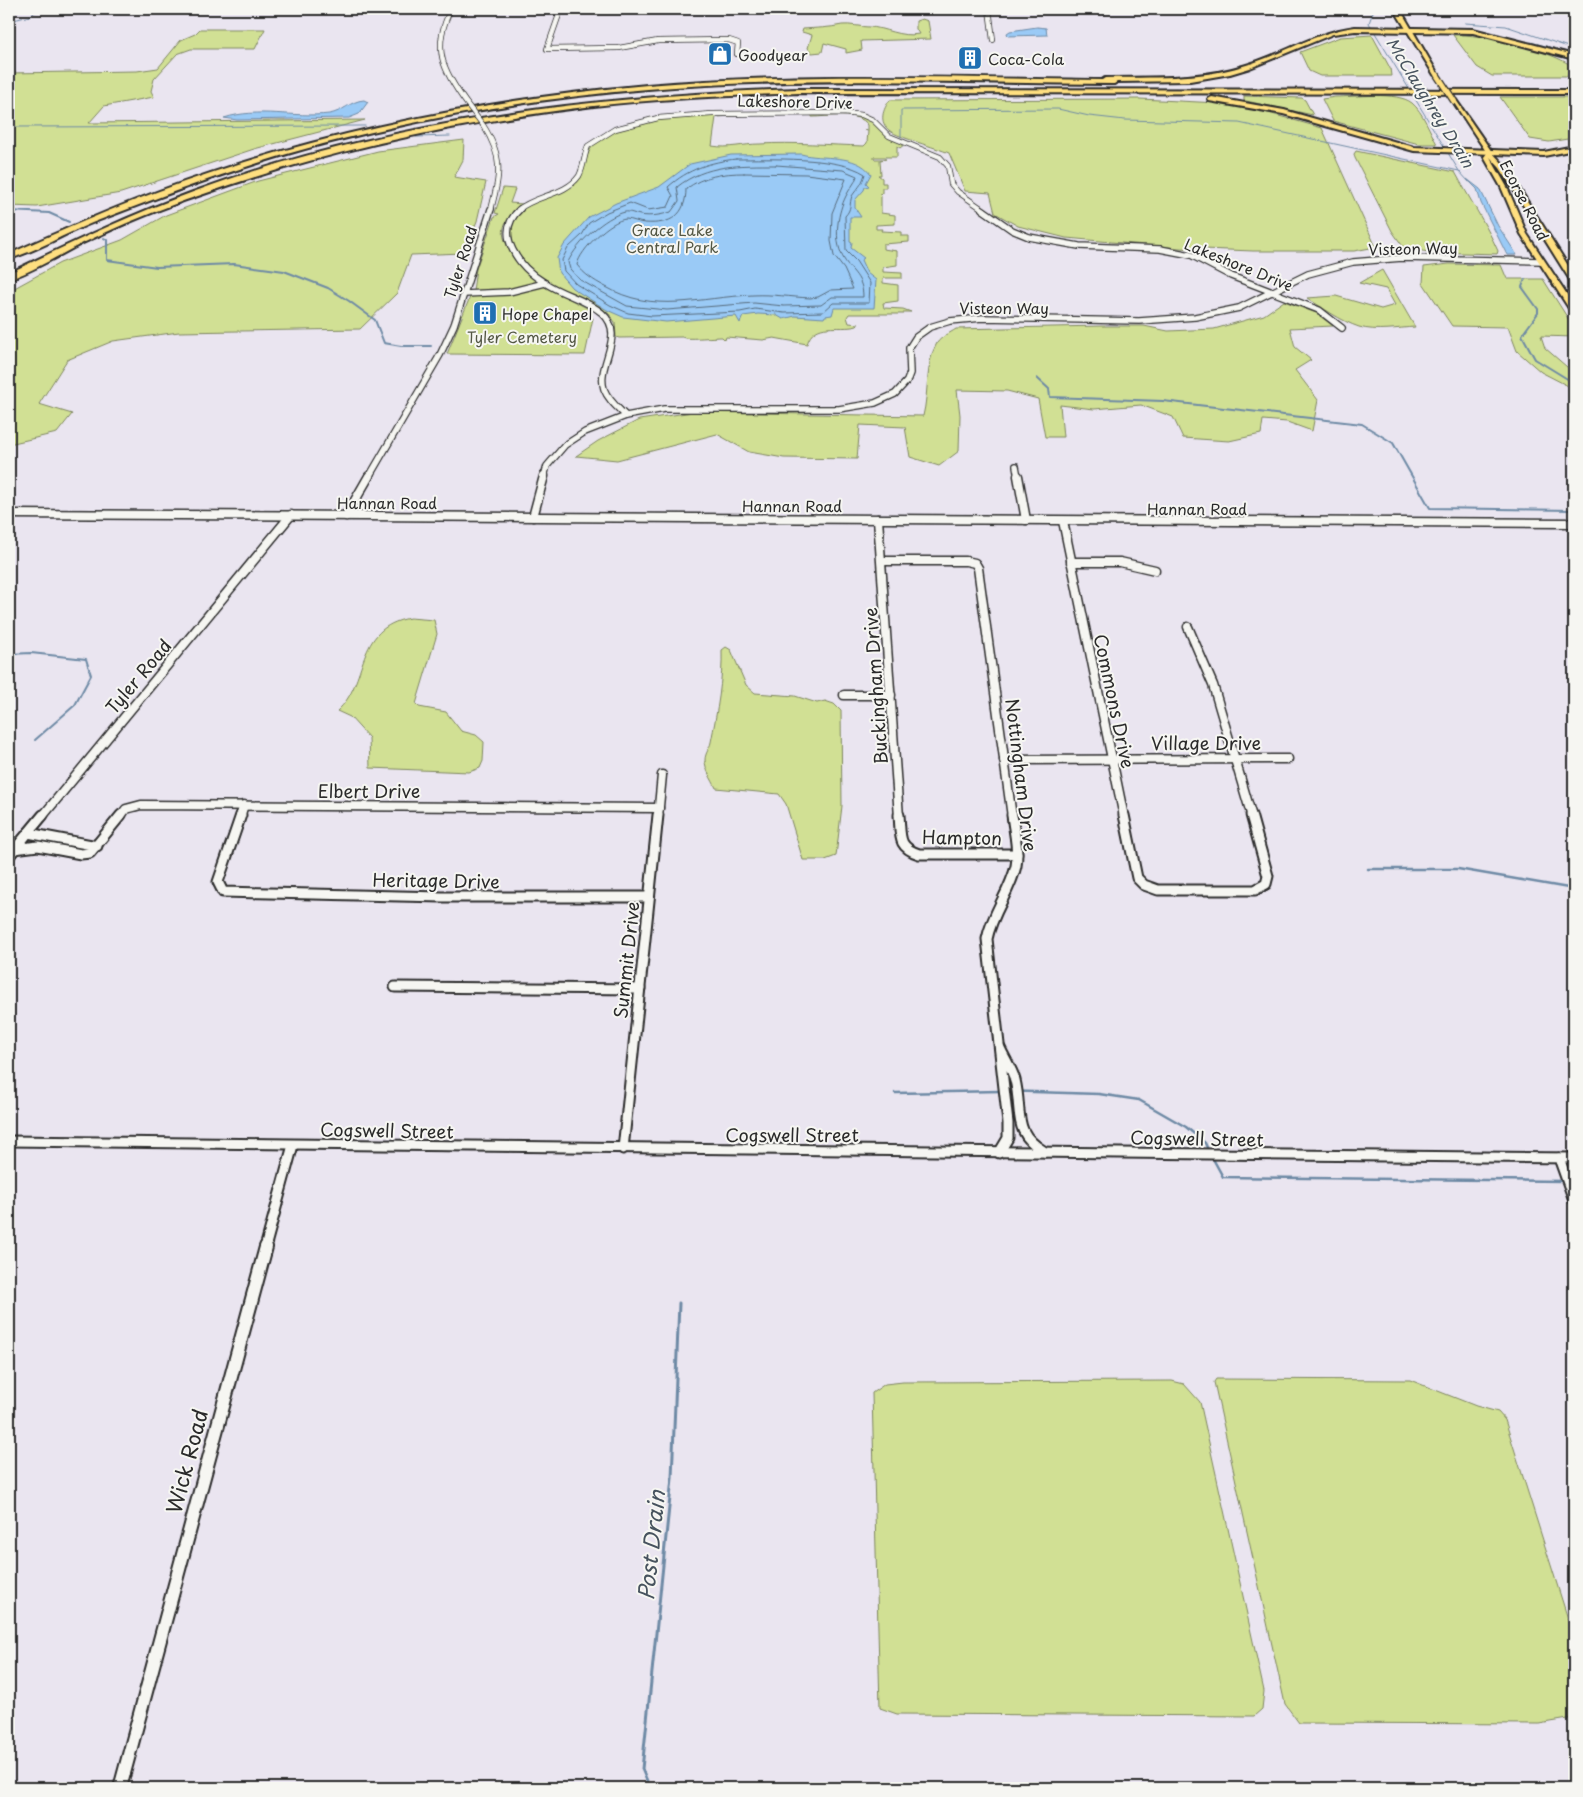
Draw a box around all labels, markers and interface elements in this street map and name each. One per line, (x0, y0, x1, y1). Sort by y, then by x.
water label: McClaughrey Drain (1381, 32, 1482, 173)
shop icon: Goodyear (707, 41, 733, 67)
place label: Goodyear (738, 43, 808, 66)
building icon: Coca-Cola (957, 45, 983, 71)
place label: Coca-Cola (988, 47, 1065, 70)
street label: Lakeshore Drive (737, 88, 853, 114)
street label: Ecorse Road (1495, 156, 1555, 244)
park label: Grace Lake Central Park (626, 218, 718, 258)
street label: Tyler Road (437, 223, 483, 301)
street label: Lakeshore Drive (1181, 232, 1297, 296)
street label: Visteon Way (1368, 236, 1458, 260)
street label: Visteon Way (959, 296, 1049, 319)
building icon: Hope Chapel (472, 300, 498, 326)
place label: Hope Chapel (502, 302, 592, 325)
park label: Tyler Cemetery (467, 325, 577, 348)
street label: Hannan Road (337, 491, 437, 514)
street label: Hannan Road (742, 494, 842, 517)
street label: Hannan Road (1147, 497, 1247, 520)
street label: Buckingham Drive (856, 607, 894, 765)
street label: Commons Drive (1088, 631, 1142, 771)
street label: Tyler Road (99, 633, 177, 719)
street label: Nottingham Drive (999, 697, 1045, 853)
street label: Village Drive (1151, 729, 1261, 756)
street label: Elbert Drive (318, 777, 420, 804)
street label: Hampton (922, 823, 1002, 851)
street label: Heritage Drive (372, 865, 500, 895)
street label: Summit Drive (606, 900, 646, 1020)
street label: Cogswell Street (320, 1115, 454, 1145)
street label: Cogswell Street (725, 1121, 859, 1148)
street label: Cogswell Street (1130, 1123, 1264, 1153)
street label: Wick Road (157, 1405, 215, 1517)
water label: Post Drain (628, 1487, 672, 1601)

